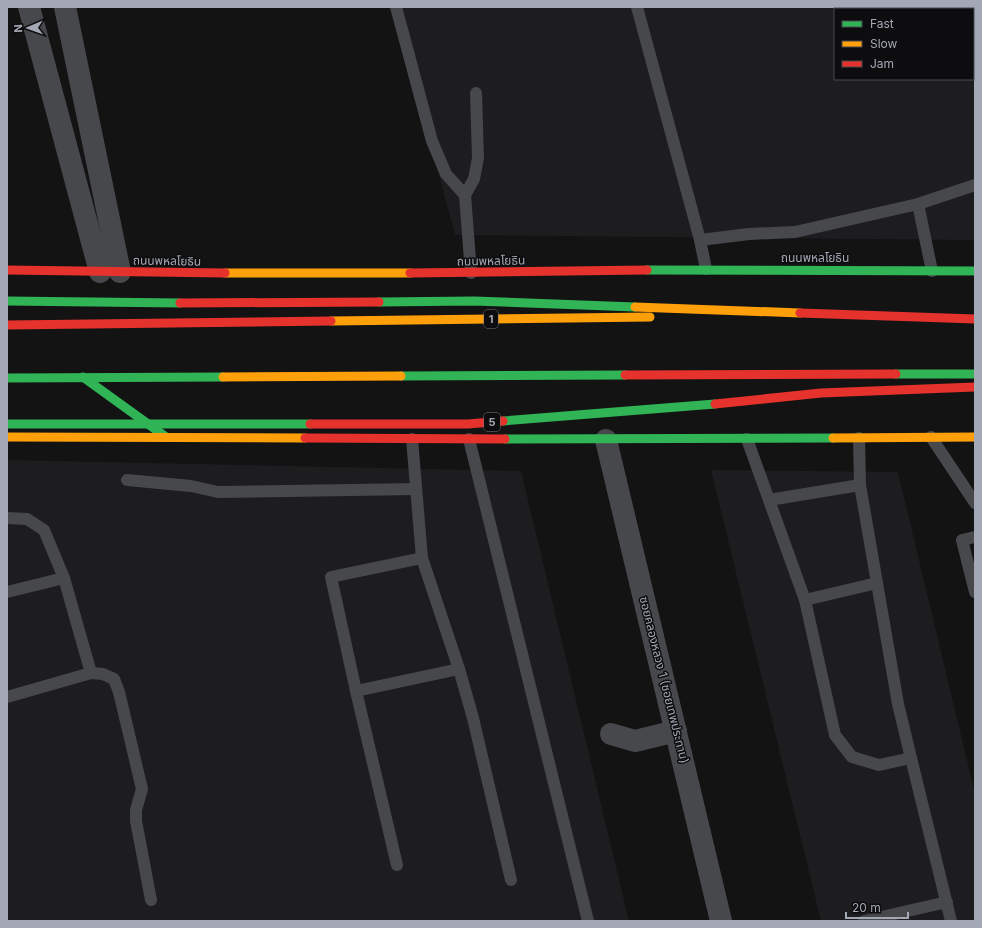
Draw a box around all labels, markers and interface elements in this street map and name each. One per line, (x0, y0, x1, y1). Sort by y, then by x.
north arrow (8, 8, 48, 48)
legend (834, 8, 974, 80)
text: Fast (870, 16, 894, 31)
text: N (11, 24, 25, 33)
text: Slow (870, 36, 898, 51)
text: Jam (870, 56, 894, 71)
street label: ถนนพหลโยธิน (781, 250, 849, 265)
street label: ถนนพหลโยธิน (133, 252, 201, 269)
street label: ถนนพหลโยธิน (457, 252, 525, 269)
road number: 1 (484, 310, 498, 328)
road number: 5 (484, 413, 500, 431)
street label: ซอยคลองหลวง 1 (ซอยเทพประทาน) (636, 595, 693, 765)
scale bar (846, 894, 908, 920)
text: 20 m (852, 900, 881, 915)

